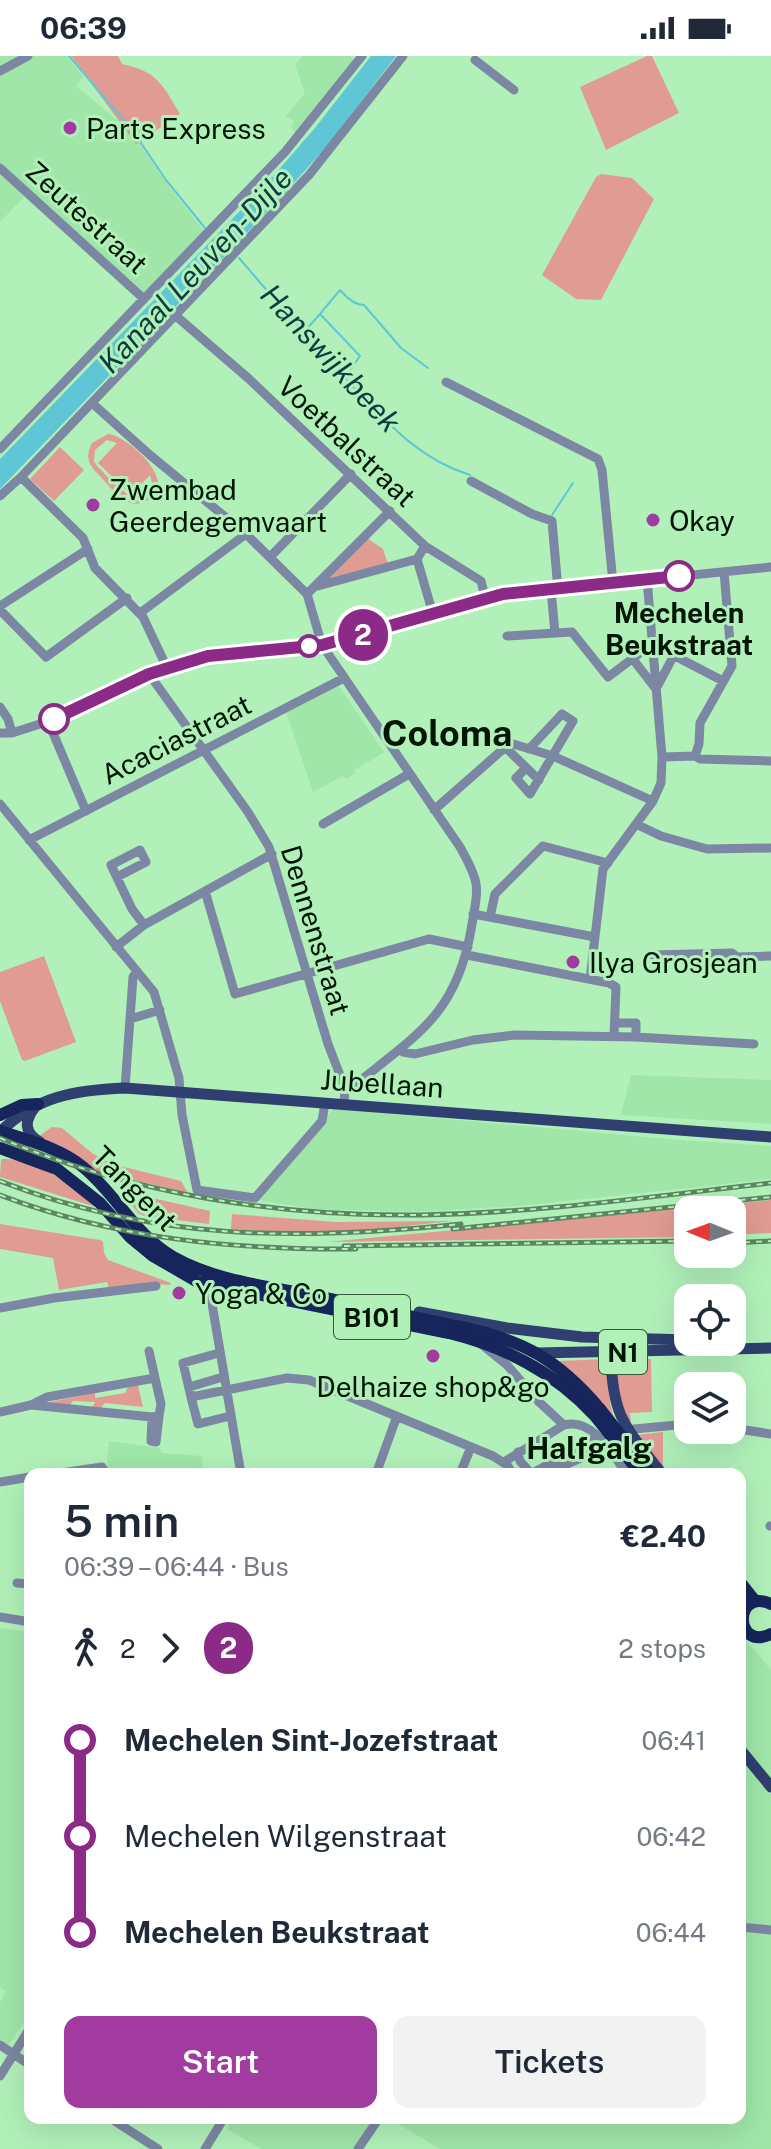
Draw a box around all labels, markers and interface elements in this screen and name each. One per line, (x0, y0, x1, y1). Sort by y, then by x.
text: 06:39 (40, 10, 127, 46)
place label: Parts Express (86, 112, 266, 145)
marker: Parts Express (61, 119, 79, 137)
street label: Zeutestraat (19, 154, 155, 280)
water label: Kanaal Leuven-Dijle (91, 160, 299, 380)
water label: Hanswijkbeek (253, 277, 409, 440)
street label: Voetbalstraat (271, 369, 423, 513)
place label: Zwembad Geerdegemvaart (109, 473, 327, 538)
marker: Zwembad Geerdegemvaart (84, 496, 102, 514)
place label: Okay (669, 504, 735, 537)
marker: Okay (644, 511, 662, 529)
marker: Mechelen Beukstraat (664, 561, 694, 591)
place label: Mechelen Beukstraat (605, 596, 753, 661)
line badge: 2 (337, 609, 389, 661)
text: 2 (354, 618, 372, 651)
unlabelled marker (298, 635, 320, 657)
street label: Acaciastraat (96, 687, 256, 791)
unlabelled marker (39, 704, 69, 734)
district label: Coloma (382, 712, 512, 754)
street label: Dennenstraat (275, 841, 357, 1019)
place label: Ilya Grosjean (589, 946, 758, 979)
marker: Ilya Grosjean (564, 953, 582, 971)
street label: Jubellaan (319, 1062, 445, 1104)
street label: Tangent (86, 1139, 184, 1237)
north arrow (674, 1196, 746, 1268)
map controls (674, 1196, 746, 1444)
place label: Yoga & Co (195, 1277, 327, 1310)
marker: Yoga & Co (170, 1284, 188, 1302)
button: locate (674, 1284, 746, 1356)
road number: B101 (334, 1295, 410, 1339)
road number: N1 (599, 1330, 647, 1374)
marker: Delhaize shop&go (424, 1347, 442, 1365)
place label: Delhaize shop&go (316, 1370, 550, 1403)
button: layers (674, 1372, 746, 1444)
district label: Halfgalg (526, 1430, 652, 1466)
text: 5 min (64, 1495, 179, 1547)
text: €2.40 (620, 1518, 706, 1554)
text: 06:39 – 06:44 · Bus (64, 1551, 289, 1582)
icon: walk (64, 1626, 108, 1670)
icon: forward (148, 1626, 192, 1670)
text: 2 (220, 1631, 237, 1664)
text: 2 (120, 1633, 136, 1664)
text: 2 stops (618, 1633, 706, 1664)
text: Mechelen Sint-Jozefstraat (124, 1722, 498, 1758)
text: 06:41 (641, 1725, 706, 1756)
text: Mechelen Wilgenstraat (124, 1818, 447, 1854)
text: 06:42 (637, 1821, 706, 1852)
text: Mechelen Beukstraat (124, 1914, 429, 1950)
text: 06:44 (636, 1917, 706, 1948)
button: Start (64, 2016, 377, 2108)
button: Tickets (393, 2016, 706, 2108)

